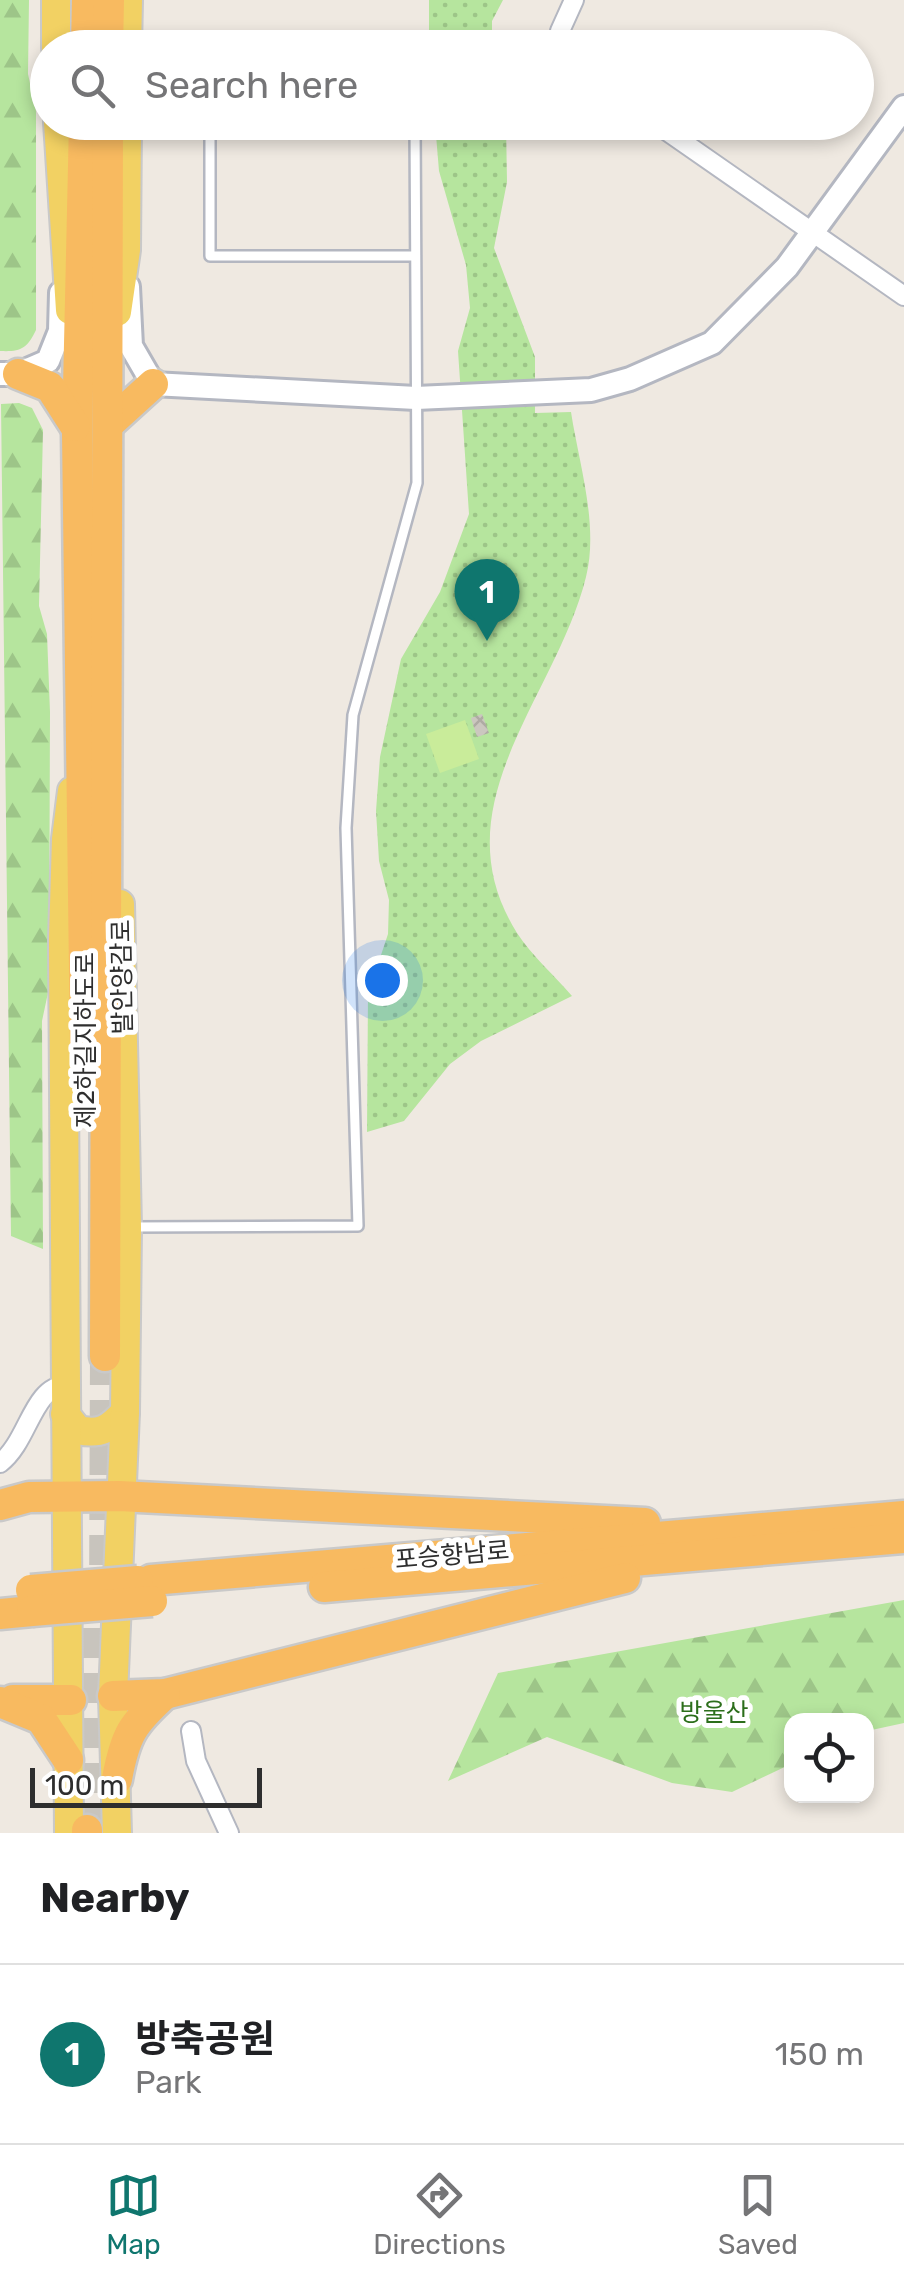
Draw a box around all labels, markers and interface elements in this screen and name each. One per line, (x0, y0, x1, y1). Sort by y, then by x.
search box (30, 30, 874, 140)
icon: search (65, 58, 120, 113)
text: Search here (145, 62, 358, 108)
pin: 1 (454, 558, 520, 641)
street label: 발안양감로 (106, 919, 138, 1035)
street label: 제2하길지하도로 (71, 952, 100, 1128)
your location (357, 955, 408, 1006)
street label: 포승향남로 (393, 1536, 511, 1574)
park label: 방울산 (679, 1698, 749, 1727)
map controls (784, 1713, 874, 1803)
button: locate (784, 1713, 874, 1803)
scale bar (30, 1763, 262, 1808)
text: 100 m (45, 1769, 124, 1802)
text: Nearby (40, 1873, 190, 1923)
text: 방축공원 (135, 2016, 275, 2062)
text: 1 (65, 2035, 80, 2073)
text: 150 m (775, 2035, 864, 2073)
text: Park (135, 2063, 202, 2101)
tab: Map (106, 2168, 161, 2261)
tab: Directions (373, 2168, 506, 2261)
tab: Saved (718, 2168, 798, 2261)

